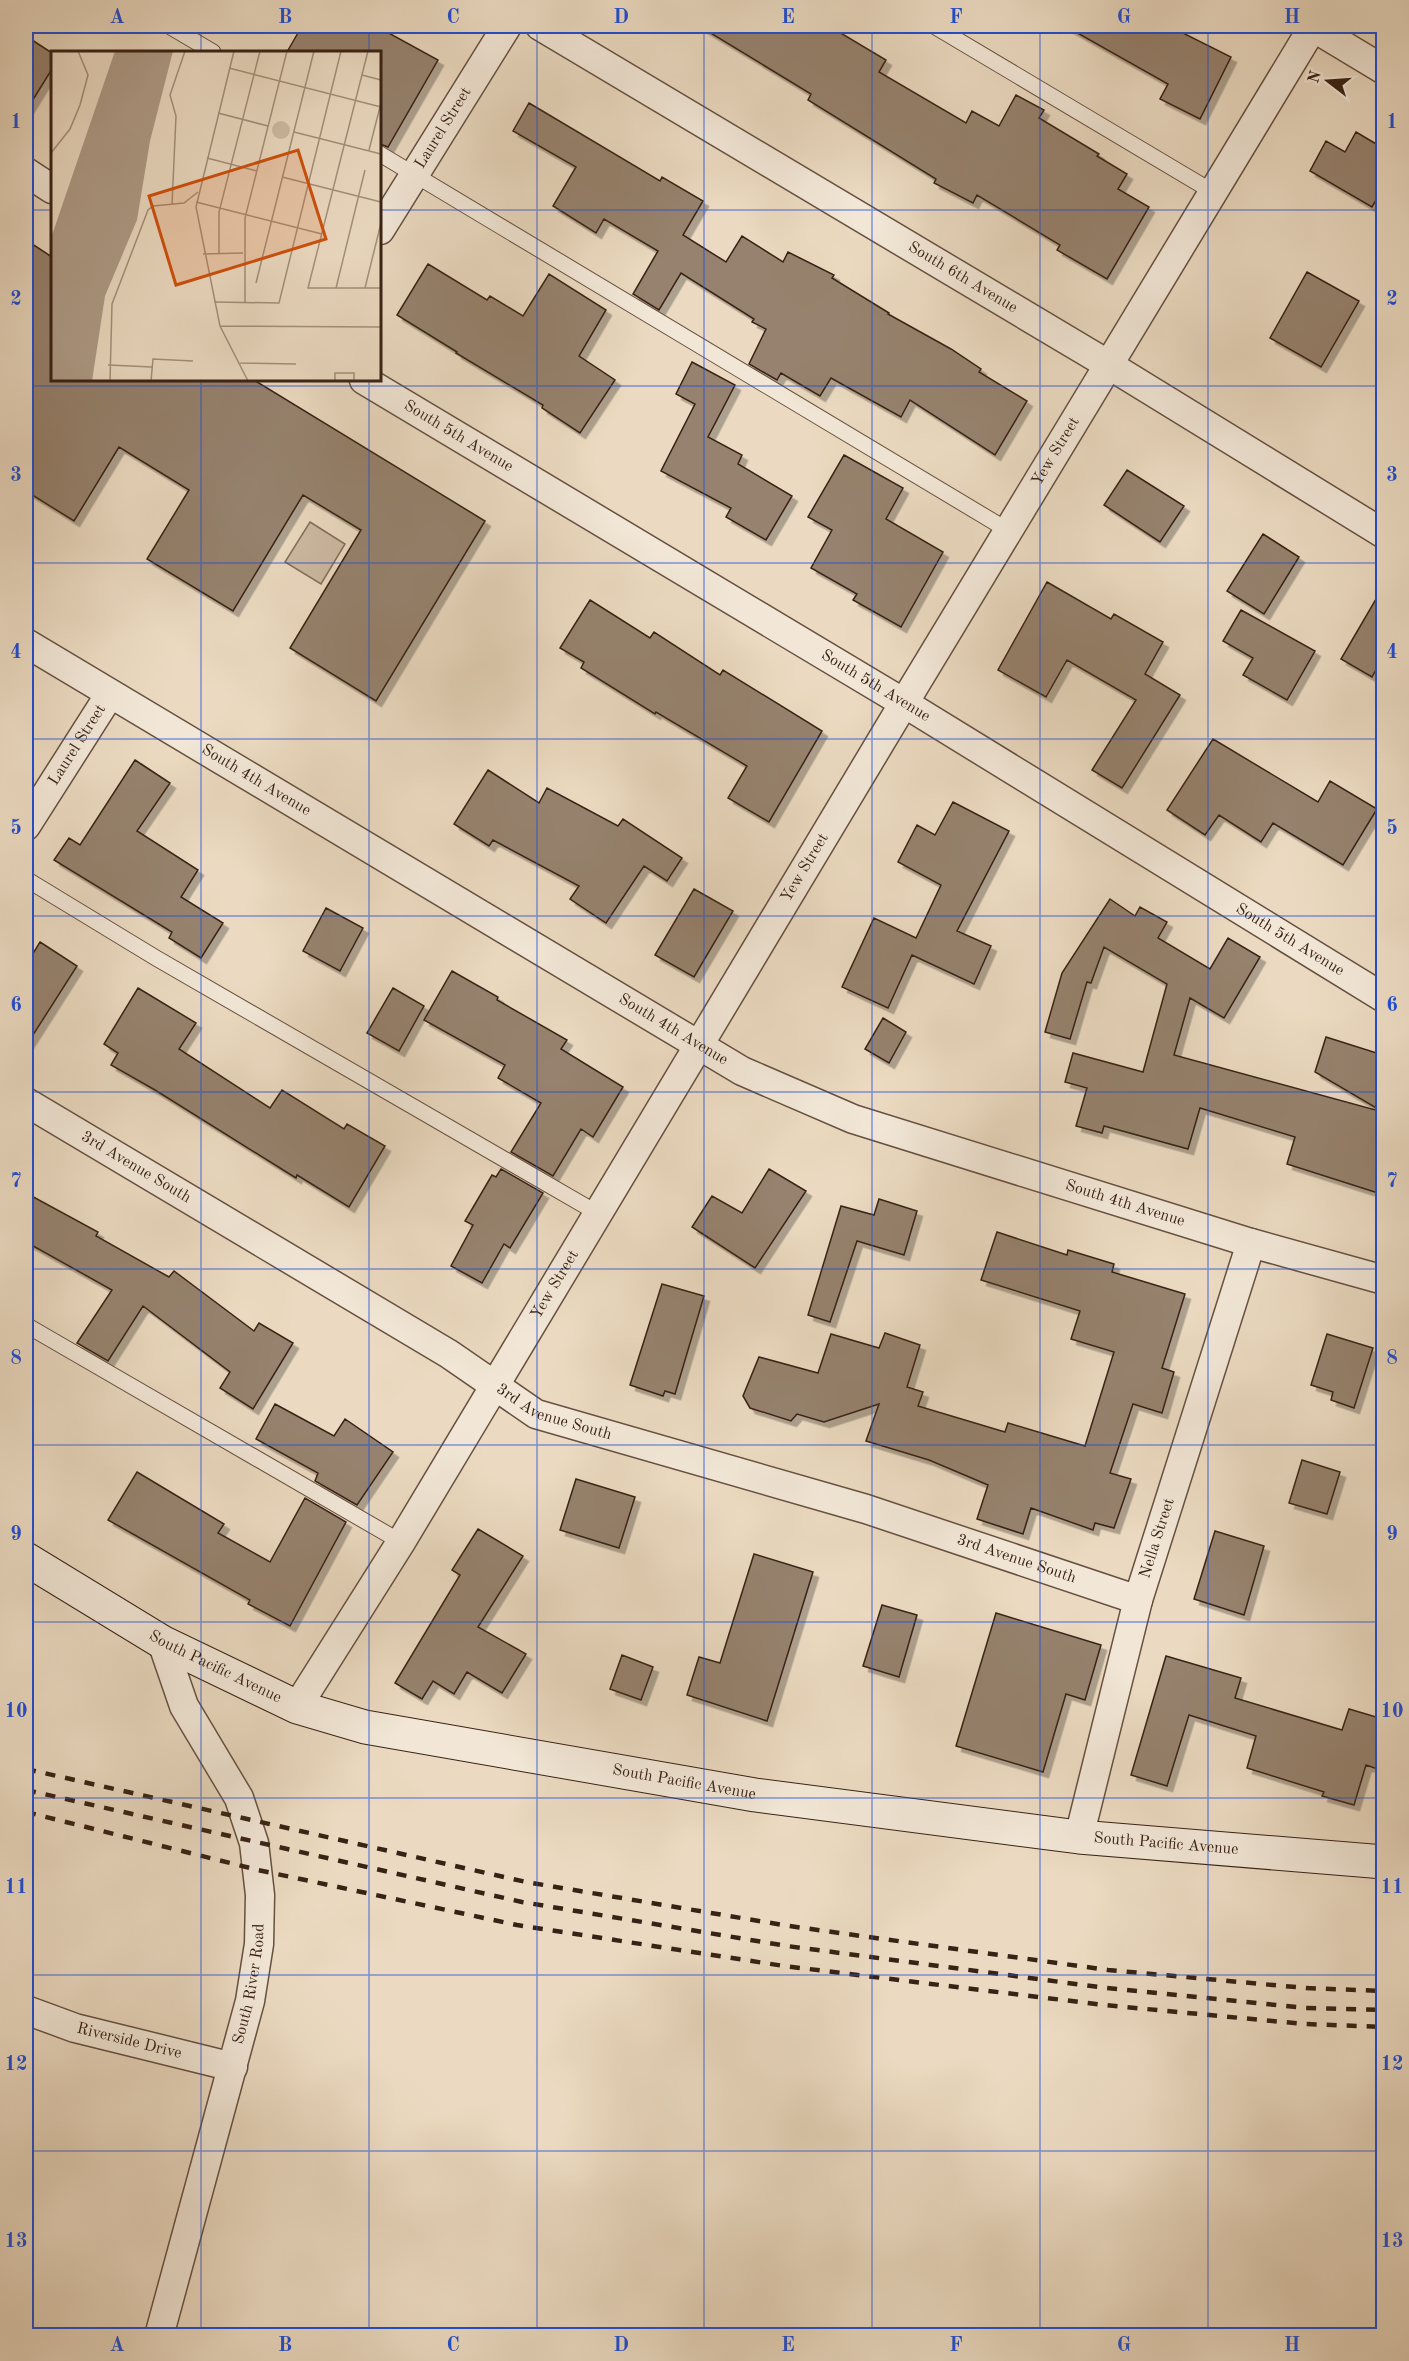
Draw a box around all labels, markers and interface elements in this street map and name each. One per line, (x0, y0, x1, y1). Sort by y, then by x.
text: A (109, 8, 125, 28)
text: B (278, 8, 292, 28)
text: C (446, 8, 460, 28)
text: D (613, 8, 629, 28)
text: E (781, 8, 795, 28)
text: F (949, 8, 963, 28)
text: G (1117, 8, 1131, 28)
text: H (1284, 8, 1300, 28)
inset map (51, 51, 381, 381)
north arrow (1298, 51, 1358, 111)
text: N (1306, 68, 1325, 85)
street label: Laurel Street (412, 84, 475, 172)
text: 1 (10, 113, 22, 133)
text: 1 (1386, 113, 1398, 133)
street label: South 6th Avenue (905, 239, 1020, 316)
text: 2 (10, 290, 22, 310)
text: 2 (1386, 290, 1398, 310)
street label: South 5th Avenue (401, 398, 516, 475)
street label: Yew Street (1029, 414, 1083, 489)
text: 3 (10, 466, 22, 486)
text: 3 (1386, 466, 1398, 486)
text: 4 (10, 643, 22, 663)
text: 4 (1386, 643, 1398, 663)
street label: South 5th Avenue (818, 647, 933, 725)
street label: Laurel Street (46, 701, 109, 788)
street label: South 4th Avenue (199, 742, 313, 819)
text: 5 (10, 818, 22, 839)
text: 5 (1386, 818, 1398, 839)
street label: Yew Street (778, 830, 832, 905)
street label: South 5th Avenue (1233, 901, 1347, 979)
street label: South 4th Avenue (616, 991, 731, 1069)
text: 6 (10, 996, 22, 1016)
text: 6 (1386, 996, 1398, 1016)
street label: 3rd Avenue South (78, 1129, 194, 1206)
text: 7 (10, 1172, 22, 1192)
text: 7 (1386, 1172, 1398, 1192)
street label: South 4th Avenue (1063, 1178, 1187, 1230)
street label: Yew Street (529, 1247, 582, 1322)
text: 8 (10, 1349, 22, 1369)
text: 8 (1386, 1349, 1398, 1369)
street label: 3rd Avenue South (493, 1381, 614, 1443)
street label: Nella Street (1137, 1496, 1178, 1580)
text: 9 (10, 1525, 22, 1545)
text: 9 (1386, 1525, 1398, 1545)
street label: 3rd Avenue South (955, 1532, 1078, 1587)
street label: South Pacific Avenue (146, 1628, 284, 1706)
text: 10 (4, 1702, 28, 1722)
text: 10 (1380, 1702, 1404, 1722)
street label: South Pacific Avenue (611, 1762, 757, 1803)
street label: South Pacific Avenue (1093, 1830, 1239, 1858)
text: 11 (4, 1878, 28, 1898)
text: 11 (1380, 1878, 1404, 1898)
street label: South River Road (231, 1923, 267, 2046)
street label: Riverside Drive (75, 2021, 183, 2062)
text: 12 (4, 2055, 28, 2075)
text: 12 (1380, 2055, 1404, 2075)
text: 13 (4, 2232, 28, 2252)
text: 13 (1380, 2232, 1404, 2252)
text: A (109, 2336, 125, 2356)
text: B (278, 2336, 292, 2356)
text: C (446, 2336, 460, 2356)
text: D (613, 2336, 629, 2356)
text: E (781, 2336, 795, 2356)
text: F (949, 2336, 963, 2356)
text: G (1117, 2336, 1131, 2356)
text: H (1284, 2336, 1300, 2356)

